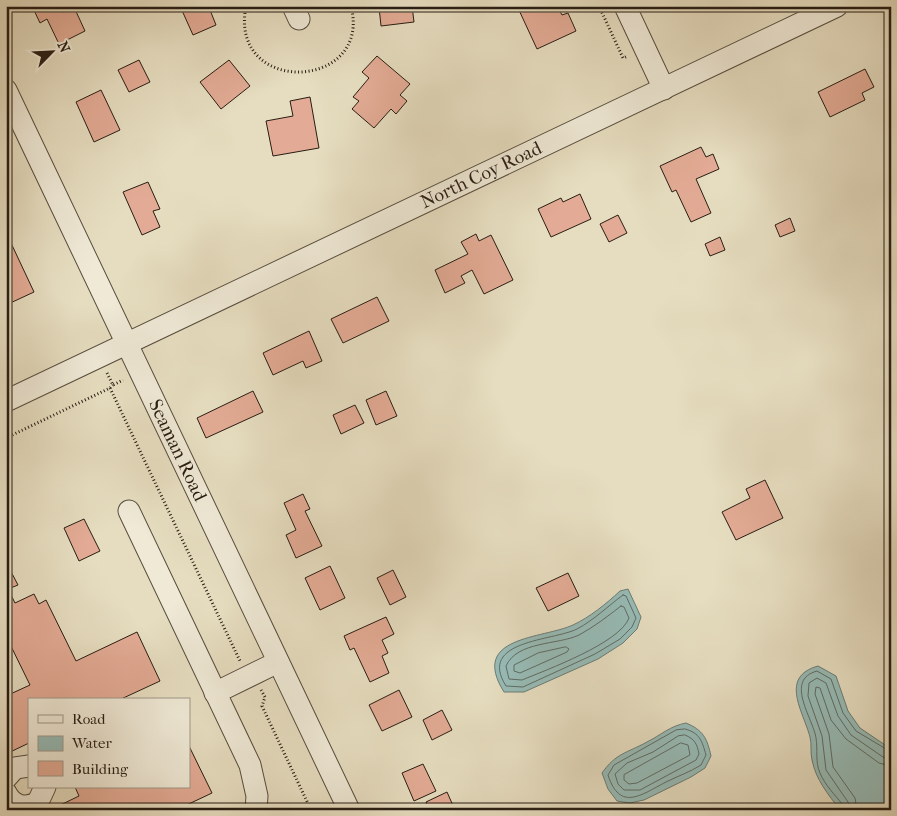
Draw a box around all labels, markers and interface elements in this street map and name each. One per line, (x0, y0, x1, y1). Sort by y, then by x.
north arrow (28, 28, 78, 78)
text: N (53, 39, 73, 56)
street label: North Coy Road (417, 137, 546, 213)
street label: Seaman Road (144, 396, 211, 505)
legend (28, 698, 190, 788)
text: Road (72, 710, 106, 728)
text: Water (71, 734, 112, 752)
text: Building (72, 760, 129, 778)

